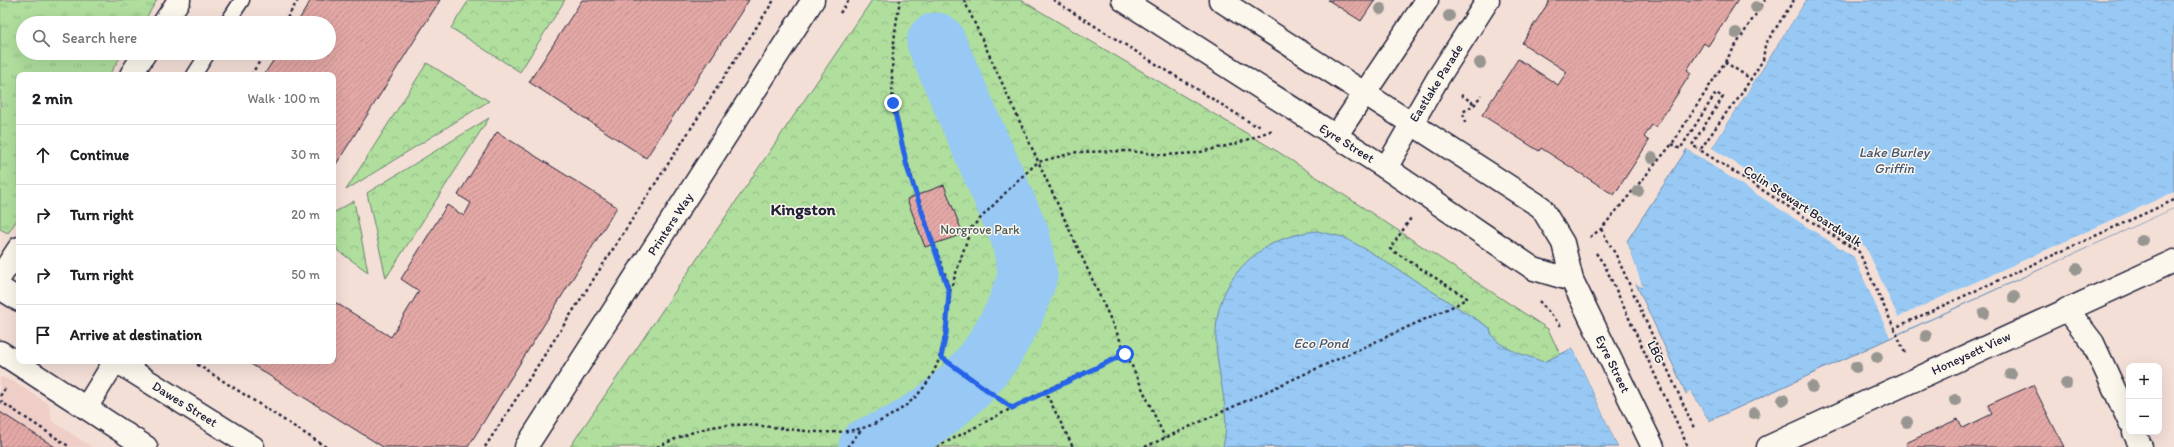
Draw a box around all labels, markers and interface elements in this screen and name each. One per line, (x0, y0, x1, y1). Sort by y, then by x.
search box (16, 16, 336, 60)
icon: search (30, 27, 52, 49)
text: Search here (62, 29, 137, 47)
street label: Eastlake Parade (1406, 41, 1466, 125)
text: 2 min (32, 88, 72, 108)
text: Walk · 100 m (247, 91, 320, 106)
route end (884, 94, 902, 112)
street label: Eyre Street (1317, 120, 1377, 166)
icon: ahead (32, 144, 54, 166)
water label: Lake Burley Griffin (1859, 144, 1931, 177)
text: Continue (70, 146, 129, 164)
text: 30 m (291, 147, 320, 162)
street label: Colin Stewart Boardwalk (1741, 162, 1865, 250)
street label: Printers Way (644, 190, 696, 258)
district label: Kingston (770, 199, 837, 220)
icon: right (32, 204, 54, 226)
text: Turn right (70, 206, 134, 224)
text: 20 m (291, 207, 320, 222)
park label: Norgrove Park (940, 222, 1020, 237)
icon: right (32, 264, 54, 286)
text: Turn right (70, 266, 134, 284)
text: 50 m (291, 267, 320, 282)
icon: arrive (32, 324, 54, 346)
text: Arrive at destination (70, 326, 202, 344)
street label: Honeysett View (1929, 328, 2013, 378)
street label: Eyre Street (1593, 333, 1633, 395)
water label: Eco Pond (1294, 335, 1350, 352)
street label: LBG (1644, 338, 1668, 366)
route start (1116, 345, 1134, 363)
map controls (2126, 363, 2162, 435)
button: + (2126, 363, 2162, 399)
street label: Dawes Street (150, 378, 220, 430)
button: − (2126, 399, 2162, 435)

